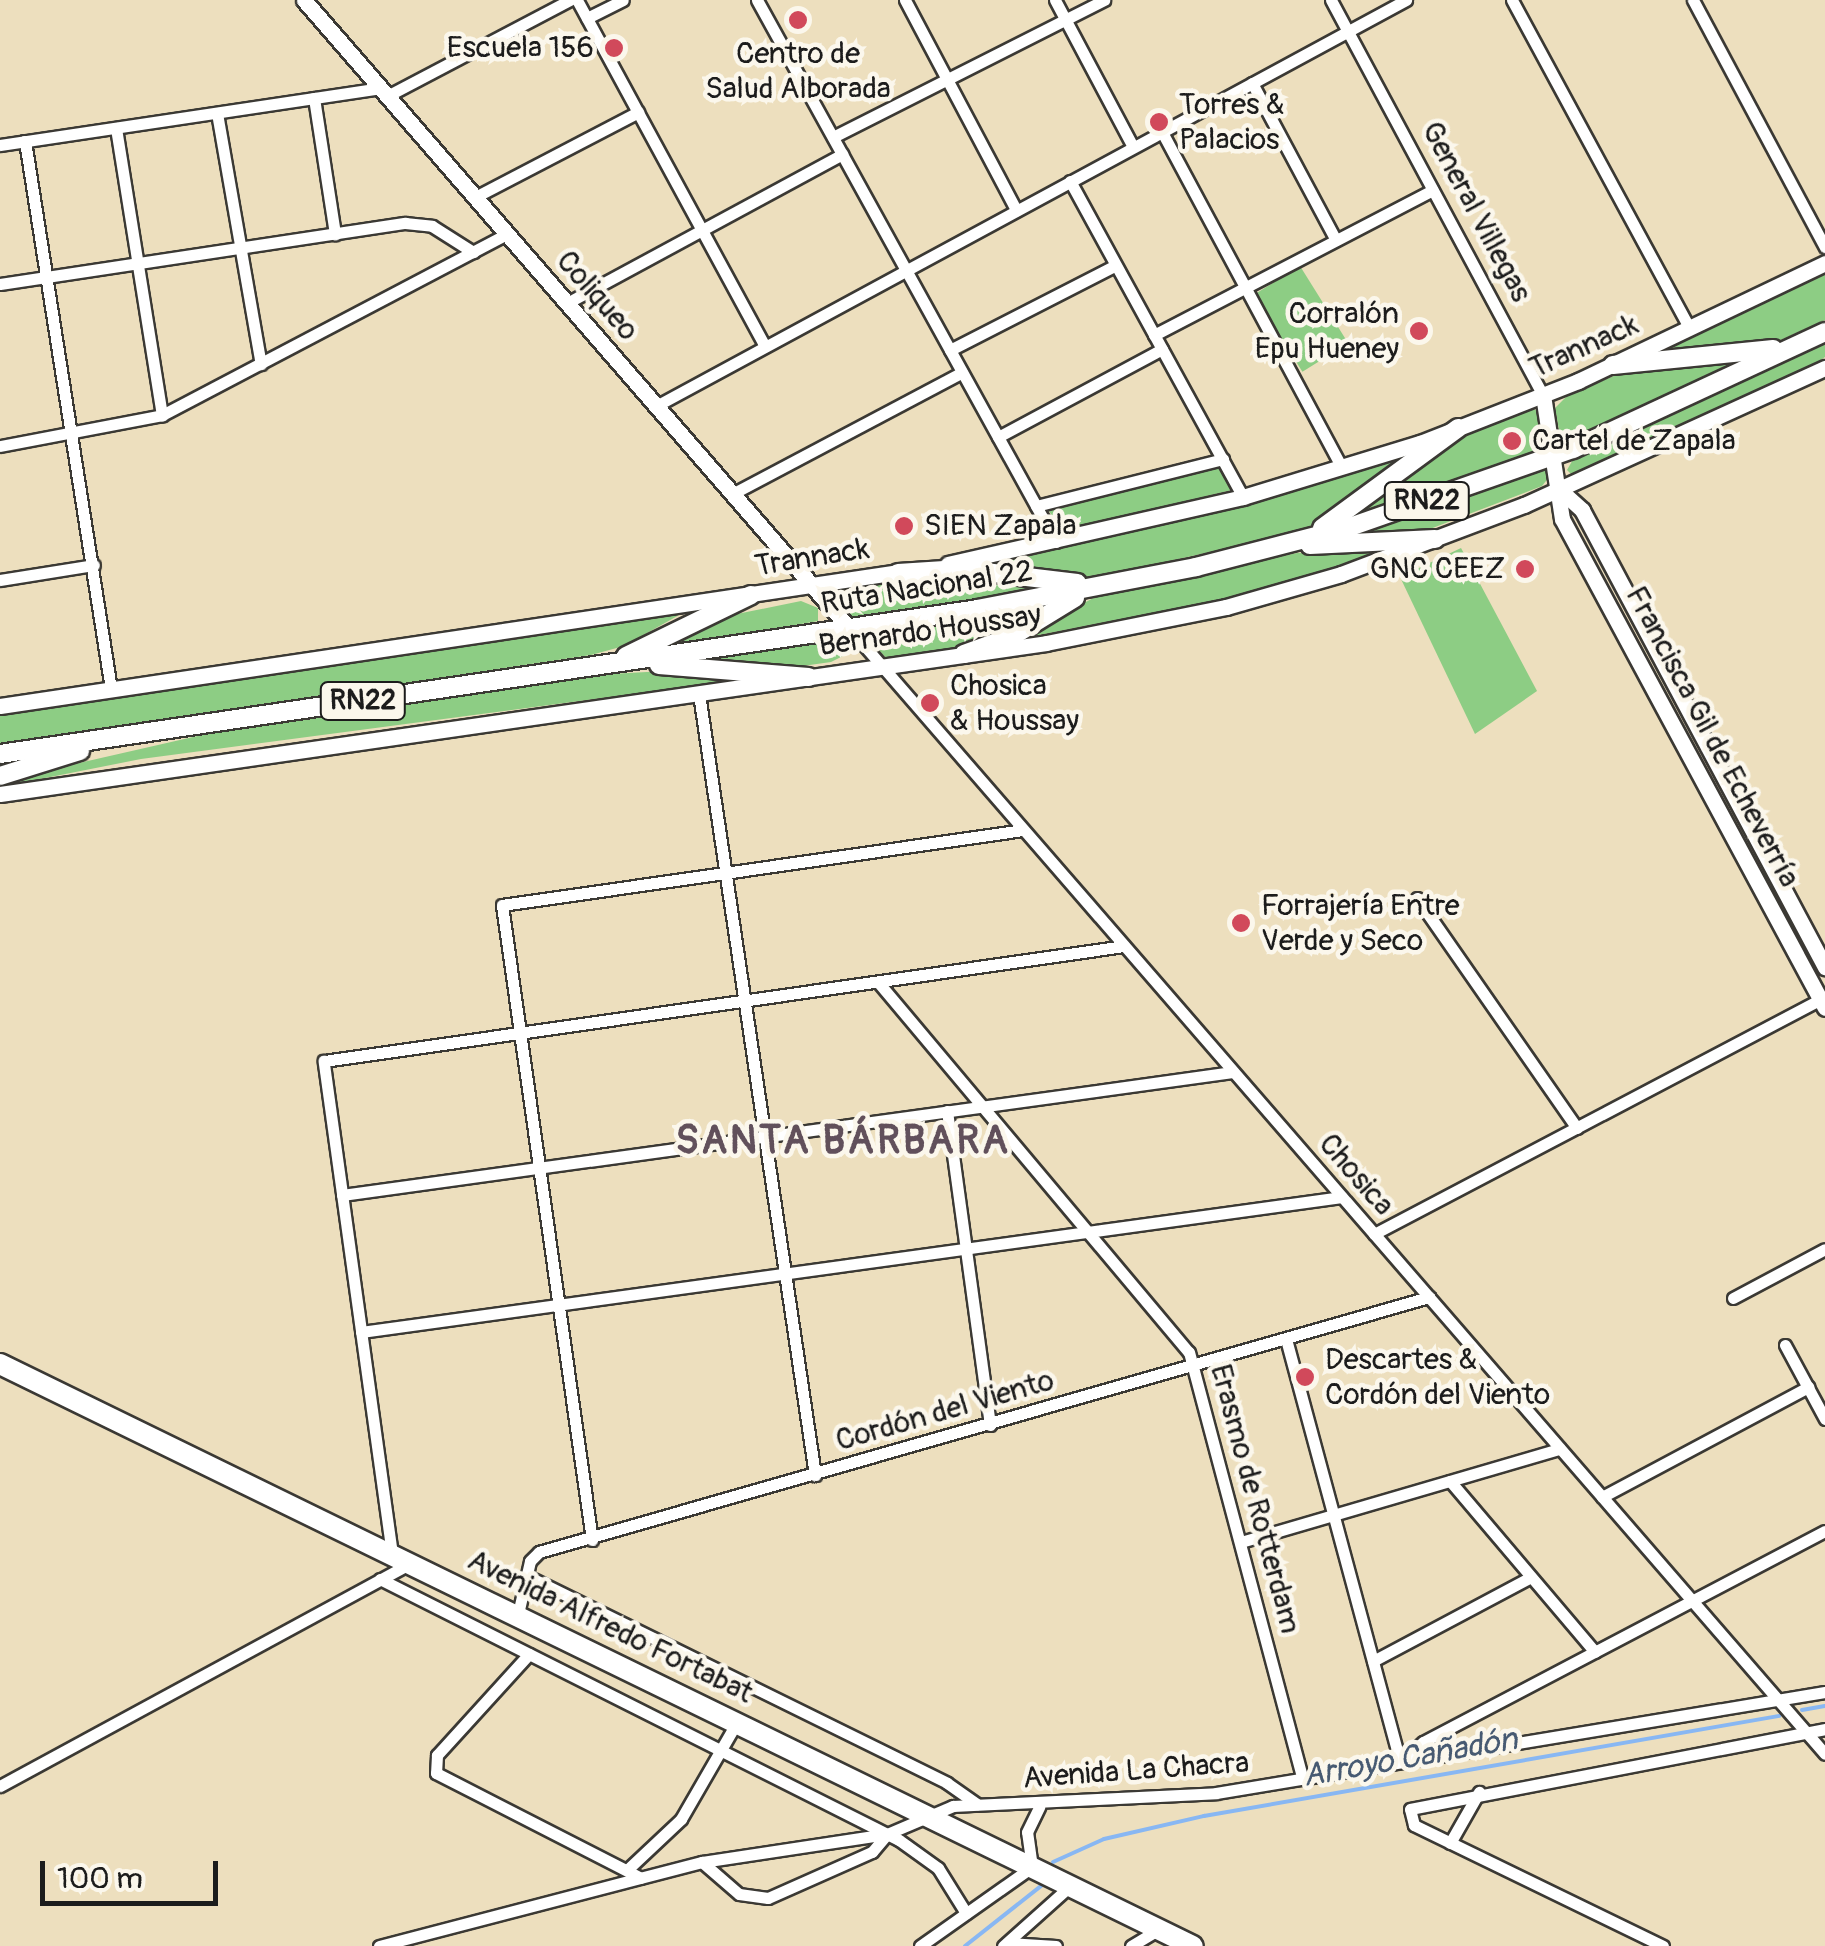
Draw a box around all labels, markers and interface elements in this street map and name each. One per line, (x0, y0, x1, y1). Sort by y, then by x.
marker: Centro de Salud Alborada (787, 9, 809, 31)
place label: Escuela 156 (447, 30, 594, 66)
place label: Centro de Salud Alborada (705, 36, 891, 106)
marker: Escuela 156 (603, 37, 625, 59)
place label: Torres & Palacios (1179, 87, 1285, 158)
marker: Torres & Palacios (1148, 111, 1170, 133)
street label: General Villegas (1413, 116, 1539, 308)
street label: Coliqueo (548, 244, 646, 348)
place label: Corralón Epu Hueney (1255, 296, 1399, 366)
street label: Trannack (1524, 307, 1644, 387)
marker: Corralón Epu Hueney (1408, 320, 1430, 342)
place label: Cartel de Zapala (1532, 423, 1736, 459)
marker: Cartel de Zapala (1501, 430, 1523, 452)
road number: RN22 (1382, 478, 1472, 524)
place label: SIEN Zapala (924, 508, 1077, 544)
marker: SIEN Zapala (893, 515, 915, 537)
street label: Trannack (752, 531, 872, 585)
place label: GNC CEEZ (1370, 551, 1505, 587)
street label: Ruta Nacional 22 (819, 554, 1035, 622)
marker: GNC CEEZ (1514, 558, 1536, 580)
street label: Francisca Gil de Echeverría (1617, 580, 1807, 894)
street label: Bernardo Houssay (817, 598, 1043, 664)
place label: Chosica & Houssay (950, 668, 1079, 738)
road number: RN22 (318, 678, 408, 724)
marker: Chosica & Houssay (919, 692, 941, 714)
place label: Forrajería Entre Verde y Seco (1261, 888, 1460, 958)
marker: Forrajería Entre Verde y Seco (1230, 912, 1252, 934)
district label: SANTA BÁRBARA (676, 1117, 1010, 1165)
street label: Chosica (1311, 1127, 1401, 1223)
place label: Descartes & Cordón del Viento (1325, 1342, 1550, 1412)
street label: Erasmo de Rotterdam (1202, 1361, 1308, 1637)
street label: Cordón del Viento (832, 1363, 1058, 1459)
marker: Descartes & Cordón del Viento (1294, 1366, 1316, 1388)
street label: Avenida Alfredo Fortabat (462, 1542, 758, 1712)
water label: Arroyo Cañadón (1300, 1720, 1520, 1796)
street label: Avenida La Chacra (1022, 1745, 1250, 1797)
scale bar (45, 1841, 222, 1903)
text: 100 m (57, 1860, 143, 1897)

